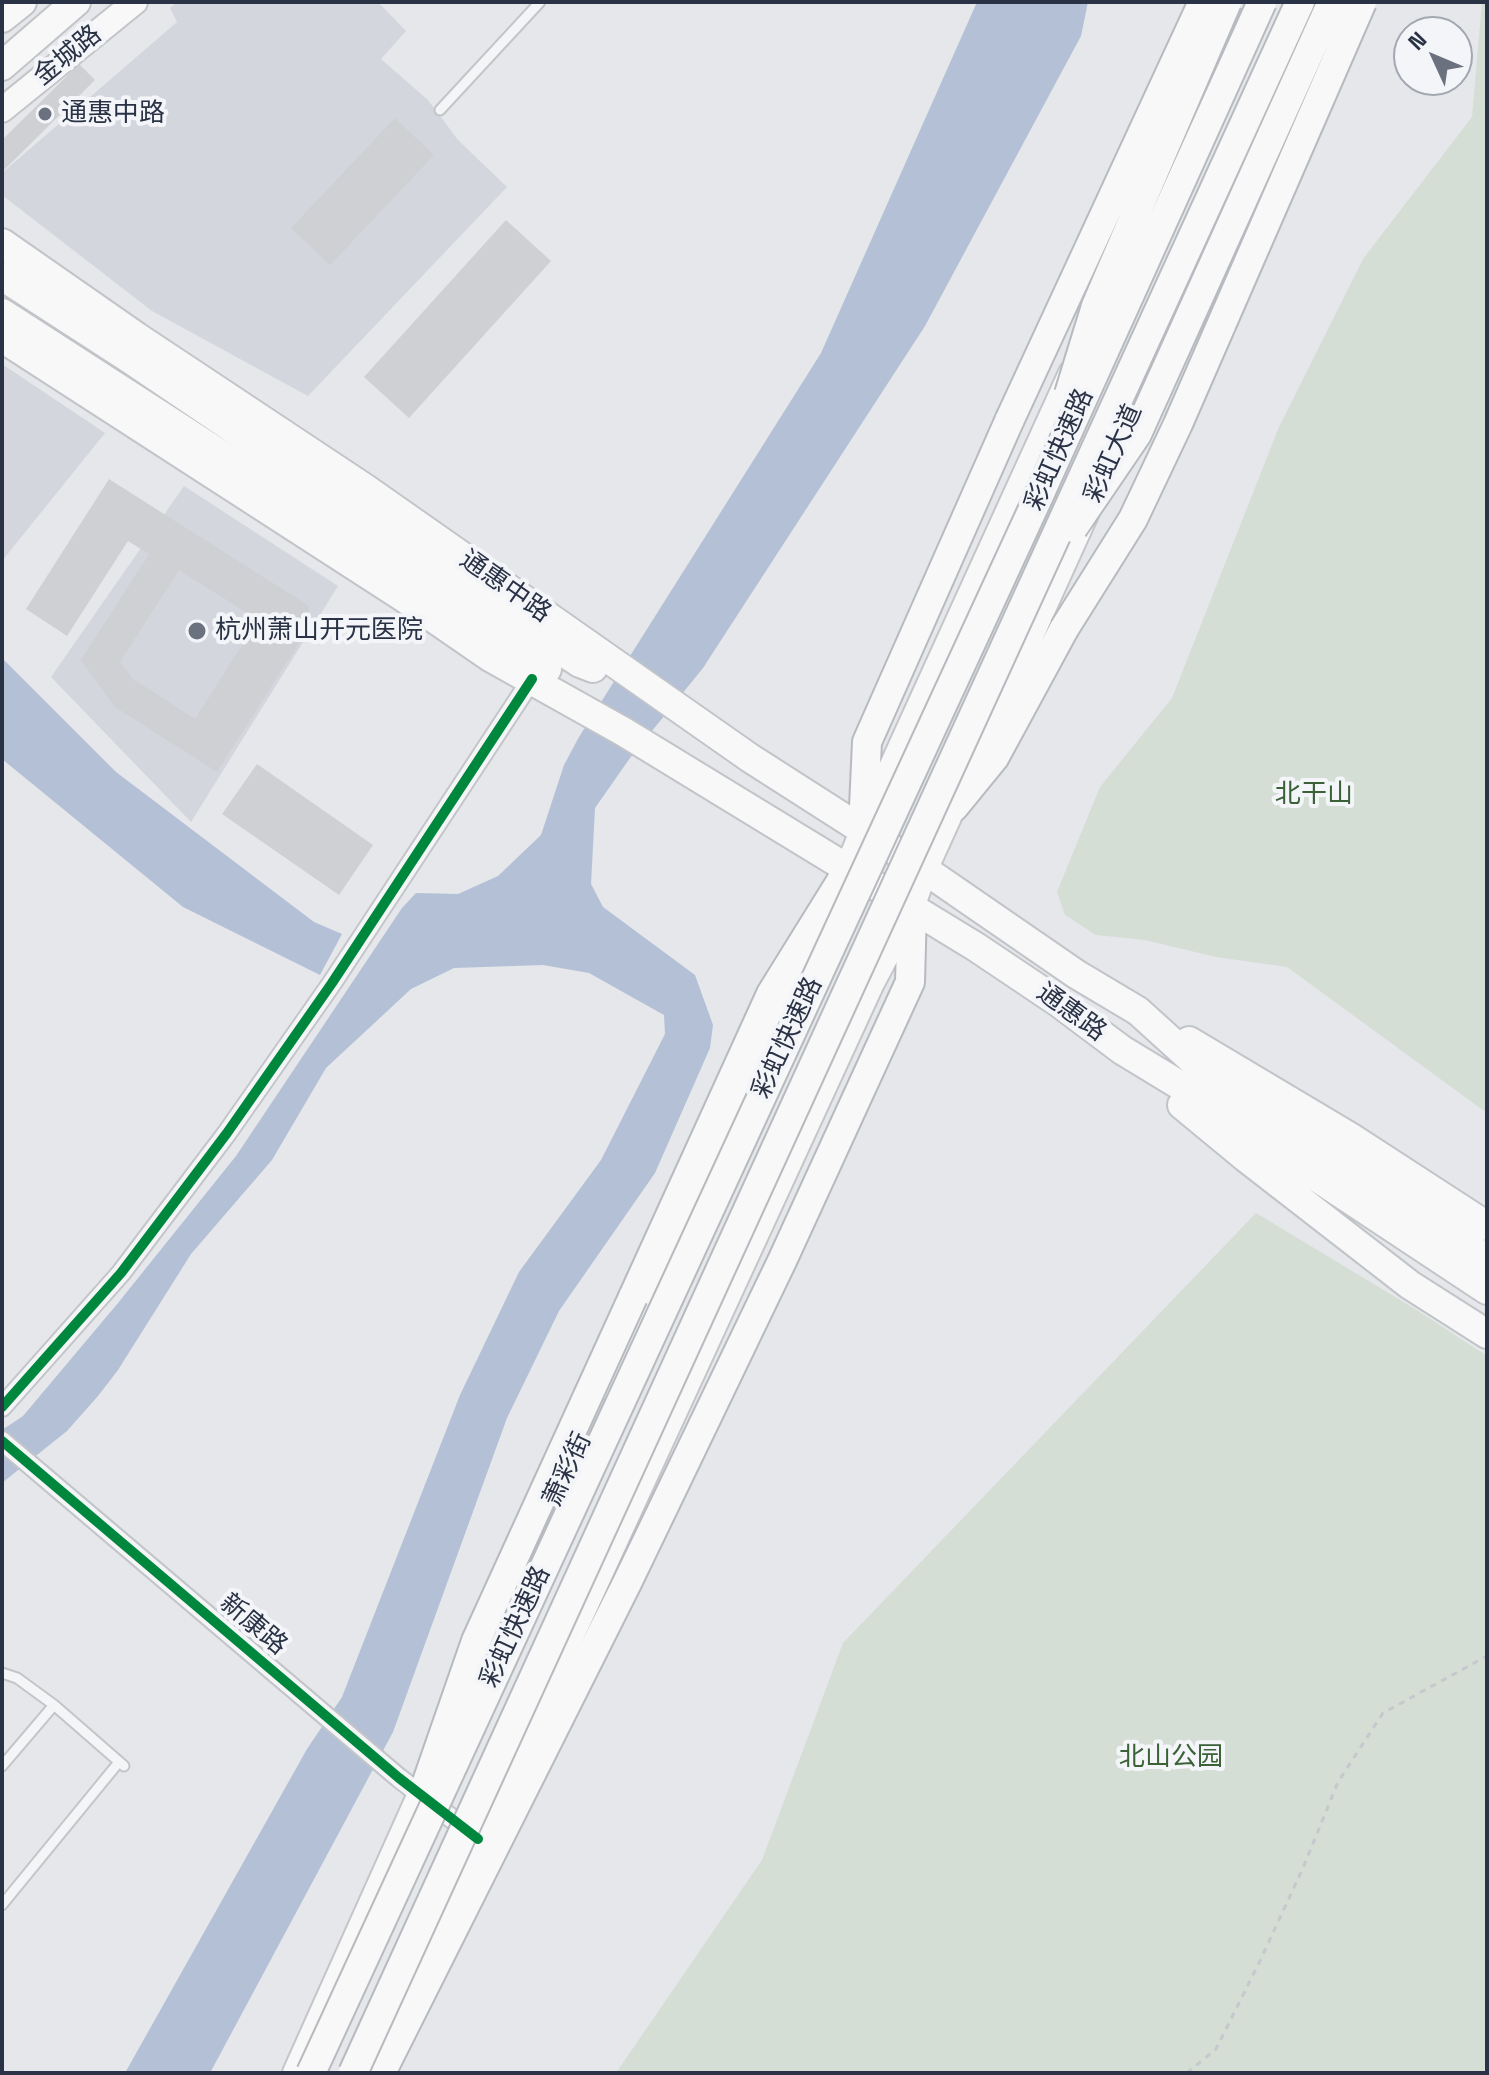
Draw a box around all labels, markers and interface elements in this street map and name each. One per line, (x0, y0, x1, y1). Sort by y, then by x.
north arrow (1393, 16, 1473, 96)
street label: 金城路 (28, 19, 108, 93)
text: N (1402, 26, 1432, 56)
place label: 通惠中路 (61, 98, 165, 130)
marker: 通惠中路 (36, 105, 54, 123)
street label: 彩虹快速路 (1019, 384, 1101, 516)
street label: 彩虹大道 (1079, 400, 1149, 508)
street label: 通惠中路 (453, 544, 557, 630)
place label: 杭州萧山开元医院 (215, 615, 423, 647)
marker: 杭州萧山开元医院 (186, 620, 208, 642)
park label: 北干山 (1275, 779, 1353, 811)
street label: 彩虹快速路 (746, 972, 830, 1104)
street label: 通惠路 (1030, 977, 1112, 1049)
street label: 萧彩街 (537, 1428, 599, 1512)
street label: 彩虹快速路 (474, 1561, 558, 1693)
street label: 新康路 (213, 1588, 293, 1662)
park label: 北山公园 (1119, 1742, 1223, 1774)

